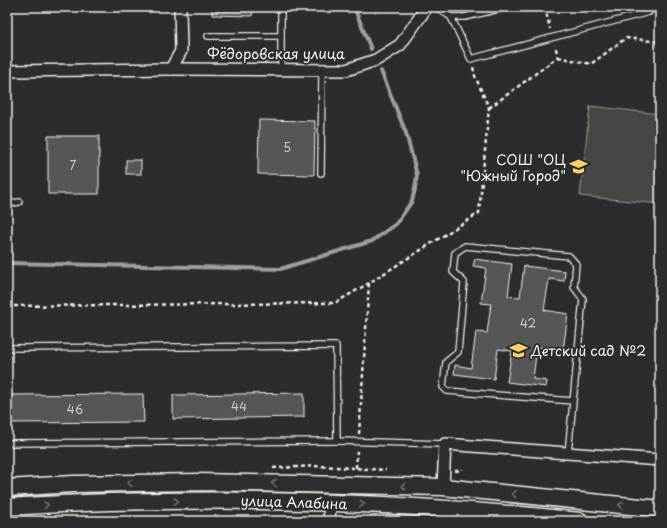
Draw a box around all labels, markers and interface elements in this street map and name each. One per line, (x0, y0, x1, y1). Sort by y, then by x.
street label: Фёдоровская улица (207, 43, 345, 64)
house number: 5 (283, 138, 291, 156)
place label: СОШ "ОЦ "Южный Город" (460, 149, 566, 186)
house number: 7 (70, 156, 77, 174)
school or university icon: СОШ "ОЦ "Южный Город" (569, 157, 589, 177)
house number: 42 (520, 314, 536, 332)
school or university icon: Детский сад №2 (508, 340, 528, 360)
place label: Детский сад №2 (530, 340, 646, 361)
house number: 44 (231, 397, 247, 415)
house number: 46 (67, 400, 83, 418)
one-way arrow (127, 479, 133, 487)
one-way arrow (271, 479, 277, 487)
one-way arrow (401, 482, 407, 490)
street label: улица Алабина (240, 490, 348, 514)
one-way arrow (511, 490, 517, 499)
one-way arrow (173, 497, 179, 505)
one-way arrow (359, 500, 365, 508)
one-way arrow (618, 500, 624, 509)
one-way arrow (43, 501, 49, 509)

